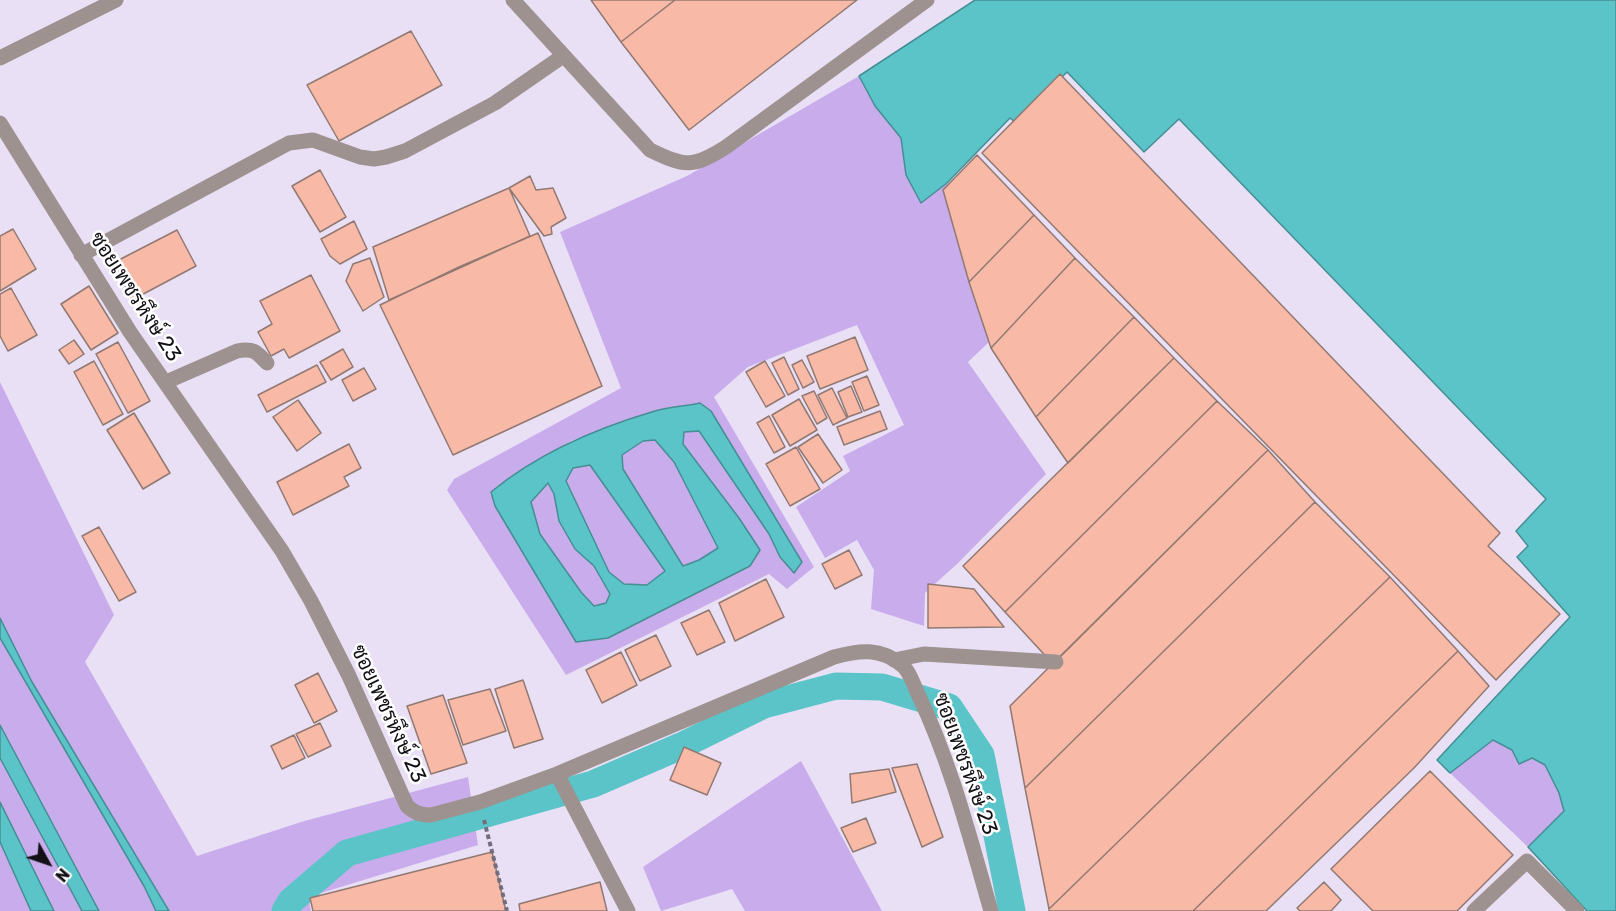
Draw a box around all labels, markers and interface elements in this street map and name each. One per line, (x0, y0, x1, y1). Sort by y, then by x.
street label: ซอยเพชรหึงษ์ 23 (84, 228, 186, 366)
street label: ซอยเพชรหึงษ์ 23 (345, 641, 431, 787)
street label: ซอยเพชรหึงษ์ 23 (928, 690, 1002, 838)
north arrow (18, 833, 78, 893)
text: N (51, 864, 73, 885)

